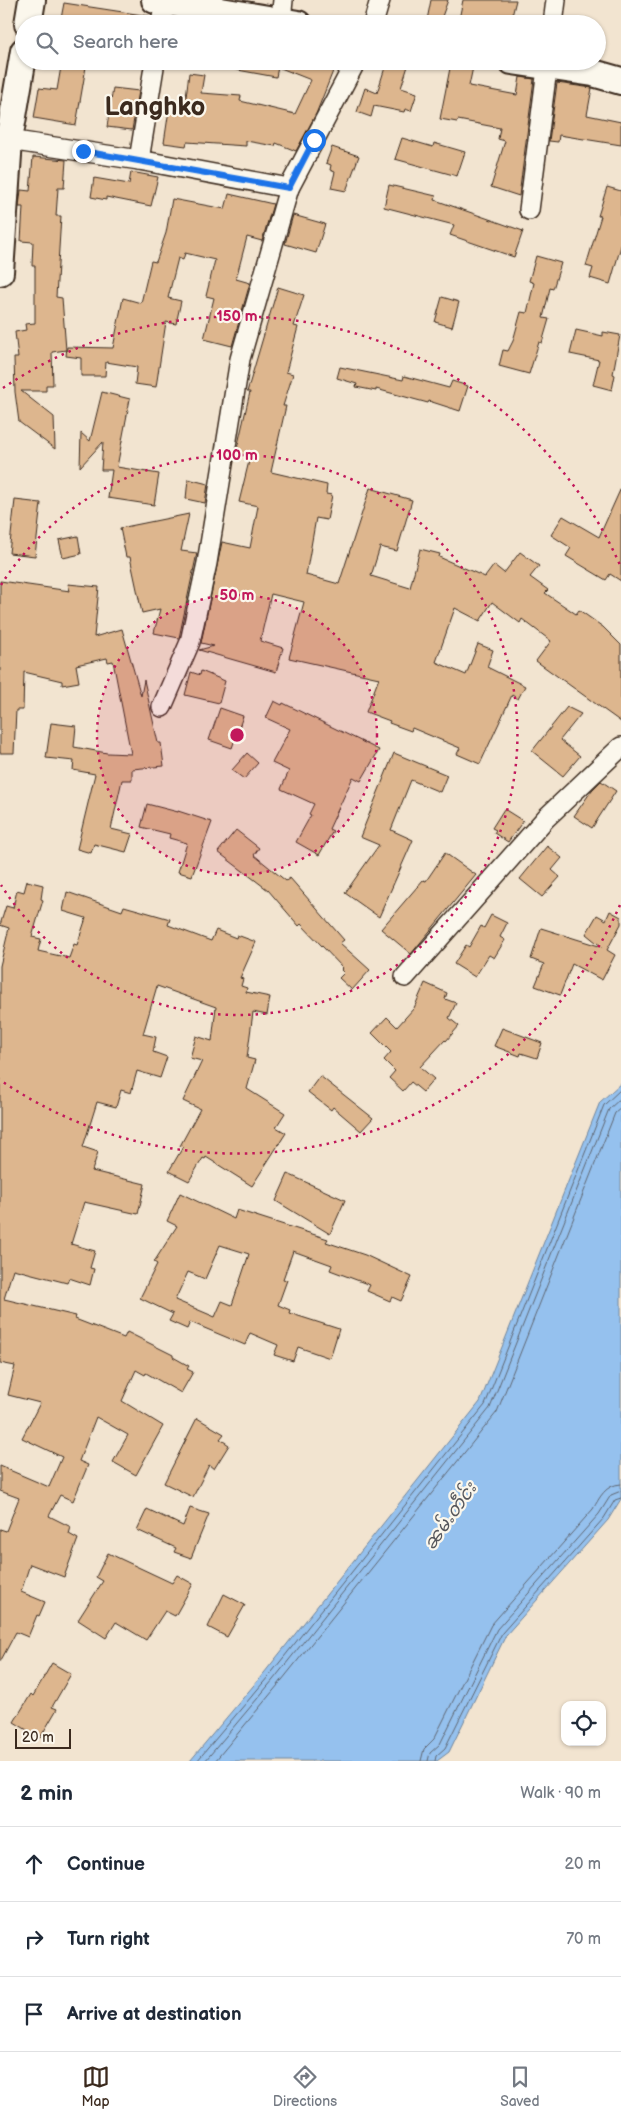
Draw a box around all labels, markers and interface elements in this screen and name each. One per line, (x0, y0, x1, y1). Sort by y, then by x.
search box (15, 15, 606, 70)
icon: search (33, 29, 61, 57)
text: Search here (73, 31, 178, 54)
district label: Langhko (105, 92, 205, 123)
route start (303, 129, 326, 152)
route end (72, 140, 95, 163)
text: 150 m (216, 307, 258, 326)
text: 100 m (216, 446, 258, 465)
text: 50 m (220, 586, 255, 605)
centre of rings (228, 726, 246, 744)
water label: ၼမ်ႉတဵင်း (417, 1476, 482, 1554)
map controls (561, 1701, 606, 1746)
button: locate (561, 1701, 606, 1746)
scale bar (15, 1726, 71, 1749)
text: 20 m (22, 1729, 54, 1746)
text: 2 min (20, 1781, 73, 1806)
text: Walk · 90 m (520, 1784, 601, 1803)
icon: ahead (20, 1850, 48, 1878)
text: Continue (67, 1853, 145, 1876)
text: 20 m (565, 1855, 601, 1874)
icon: right (20, 1925, 48, 1953)
text: Turn right (67, 1928, 150, 1951)
text: 70 m (566, 1930, 601, 1949)
icon: arrive (20, 2000, 48, 2028)
text: Arrive at destination (67, 2003, 242, 2026)
tab: Map (82, 2063, 110, 2110)
tab: Directions (273, 2063, 337, 2110)
tab: Saved (500, 2063, 539, 2110)

